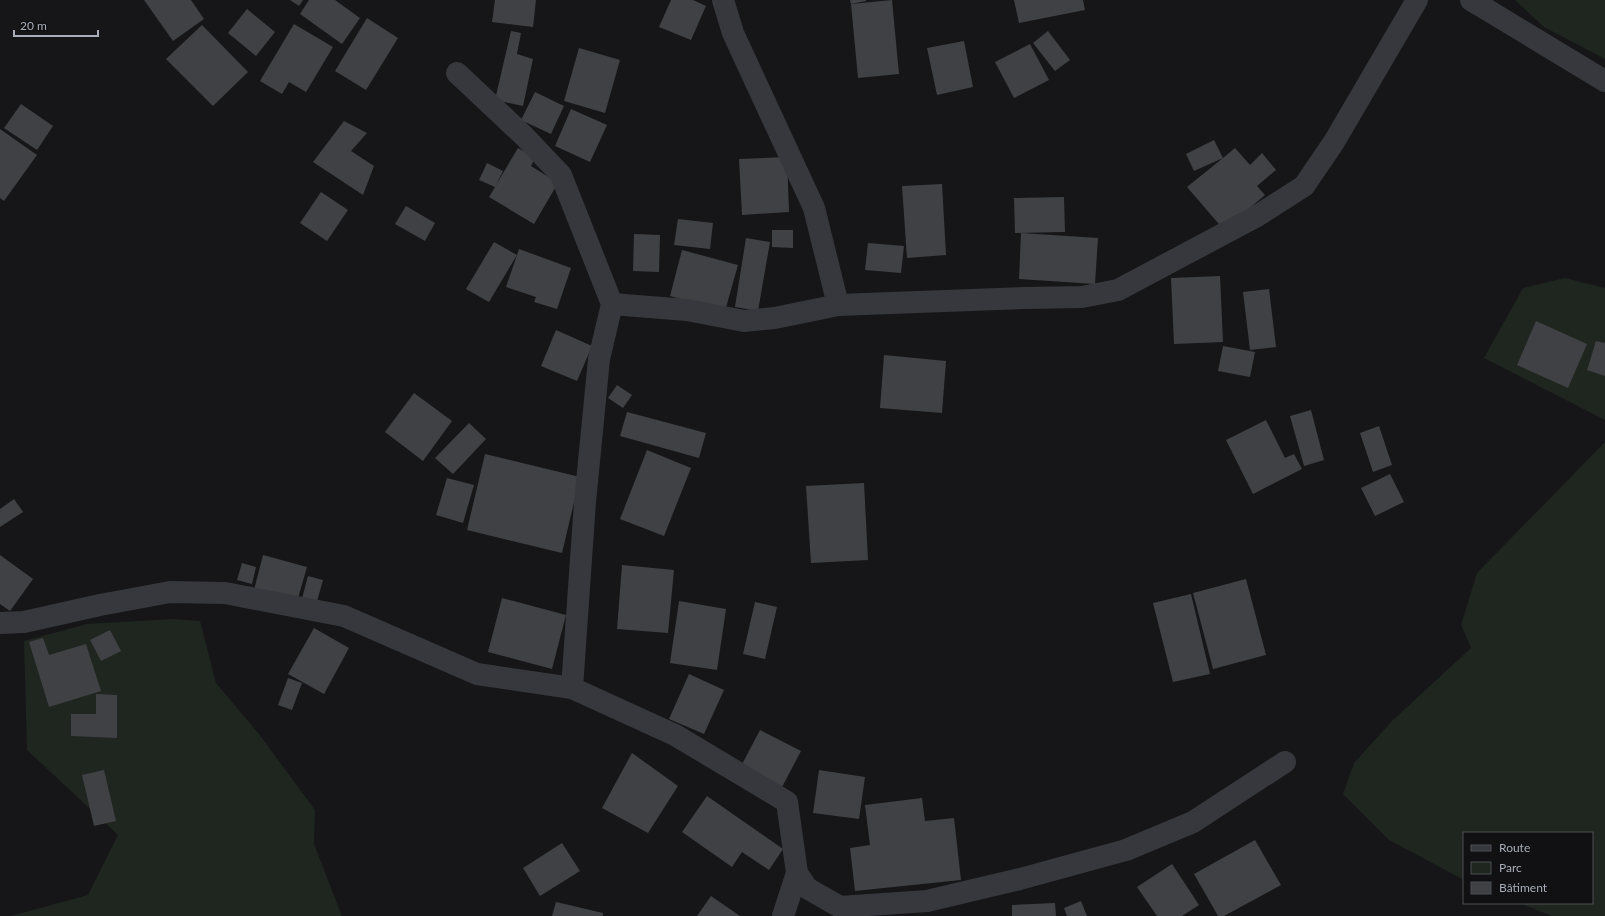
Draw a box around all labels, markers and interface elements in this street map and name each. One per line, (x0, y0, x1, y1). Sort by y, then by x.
scale bar (14, 12, 98, 38)
text: 20 m (20, 18, 47, 33)
legend (1463, 832, 1593, 904)
text: Route (1499, 840, 1530, 855)
text: Parc (1499, 860, 1522, 875)
text: Bâtiment (1499, 880, 1548, 895)

